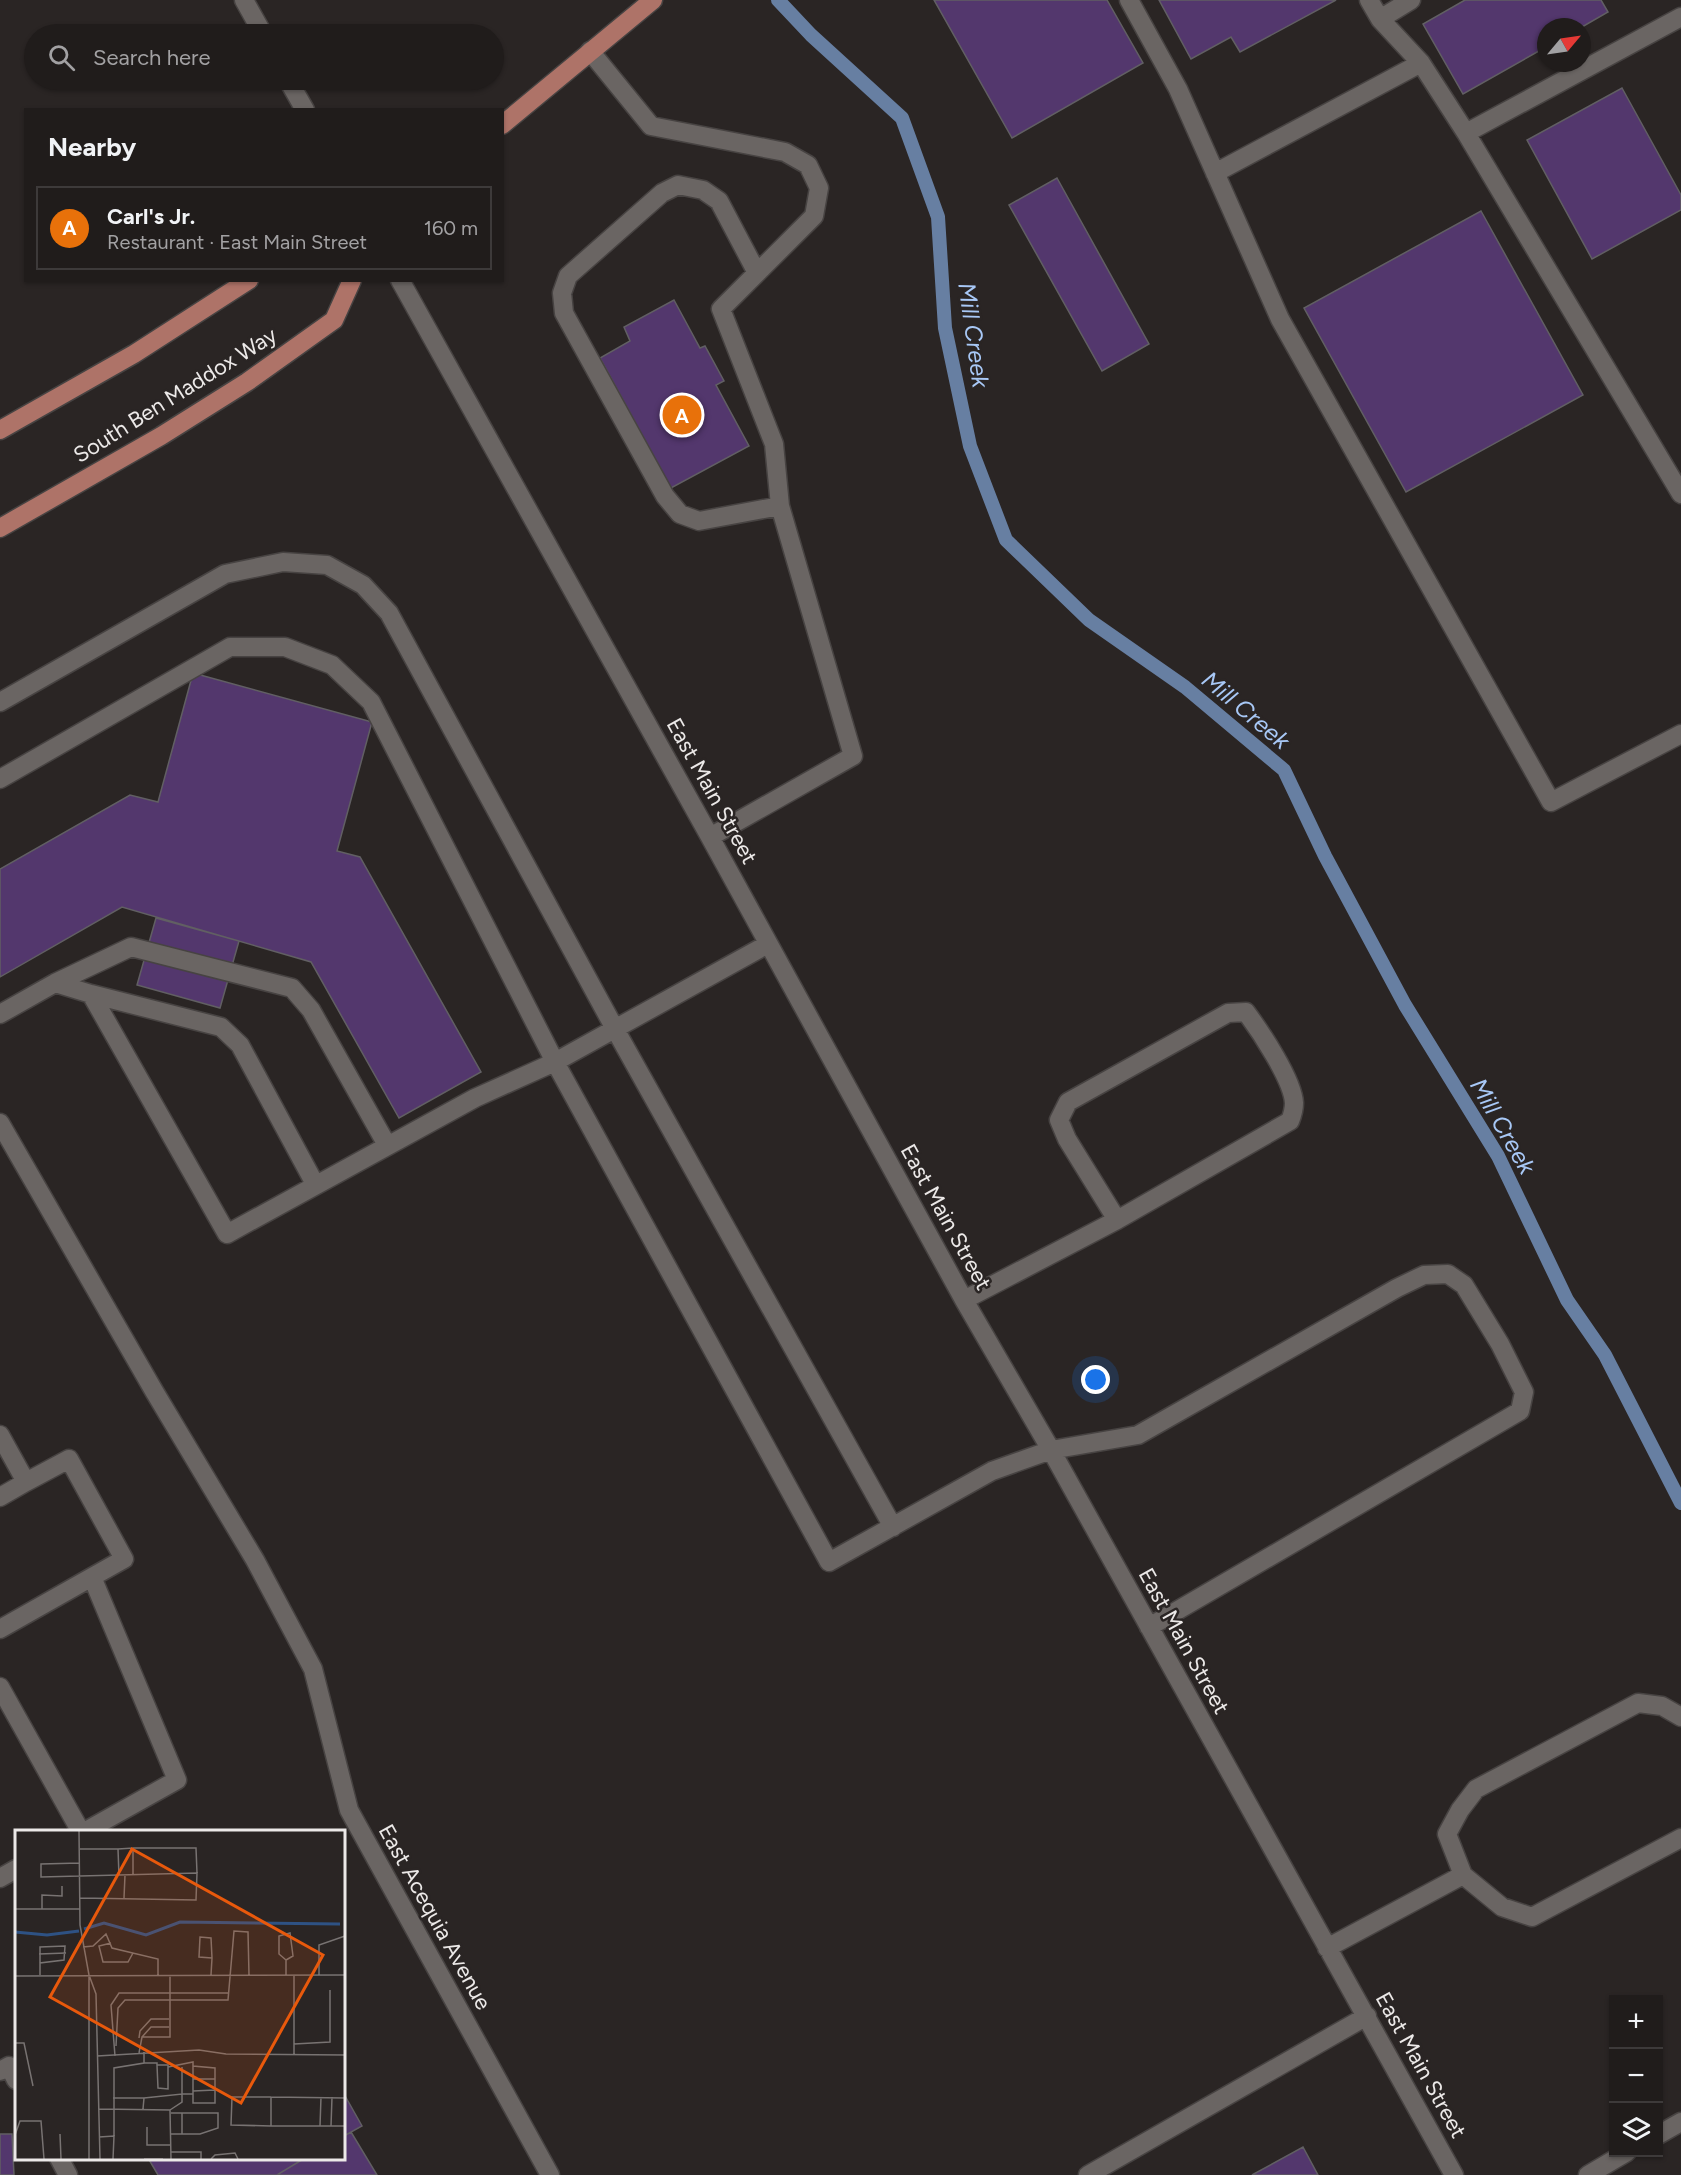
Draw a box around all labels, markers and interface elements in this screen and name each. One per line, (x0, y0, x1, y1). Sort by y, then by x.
north arrow (1537, 18, 1591, 72)
search box (24, 24, 504, 90)
icon: search (45, 41, 78, 74)
text: Search here (93, 44, 211, 71)
text: Nearby (48, 131, 136, 163)
text: Carl's Jr. (107, 203, 195, 230)
text: A (62, 216, 77, 240)
text: 160 m (424, 216, 478, 240)
text: Restaurant · East Main Street (107, 230, 367, 254)
water label: Mill Creek (952, 281, 996, 391)
street label: South Ben Maddox Way (68, 321, 282, 469)
pin: A (662, 392, 702, 438)
water label: Mill Creek (1196, 665, 1297, 756)
street label: East Main Street (661, 713, 763, 869)
water label: Mill Creek (1464, 1073, 1543, 1180)
street label: East Main Street (895, 1139, 997, 1295)
your location (1081, 1365, 1110, 1394)
street label: East Main Street (1133, 1563, 1235, 1719)
street label: East Acequia Avenue (373, 1819, 497, 2015)
inset map (15, 1830, 345, 2160)
street label: East Main Street (1370, 1987, 1472, 2143)
map controls (1609, 1995, 1663, 2157)
button: + (1609, 1995, 1663, 2049)
button: − (1609, 2049, 1663, 2103)
button: layers (1609, 2103, 1663, 2157)

